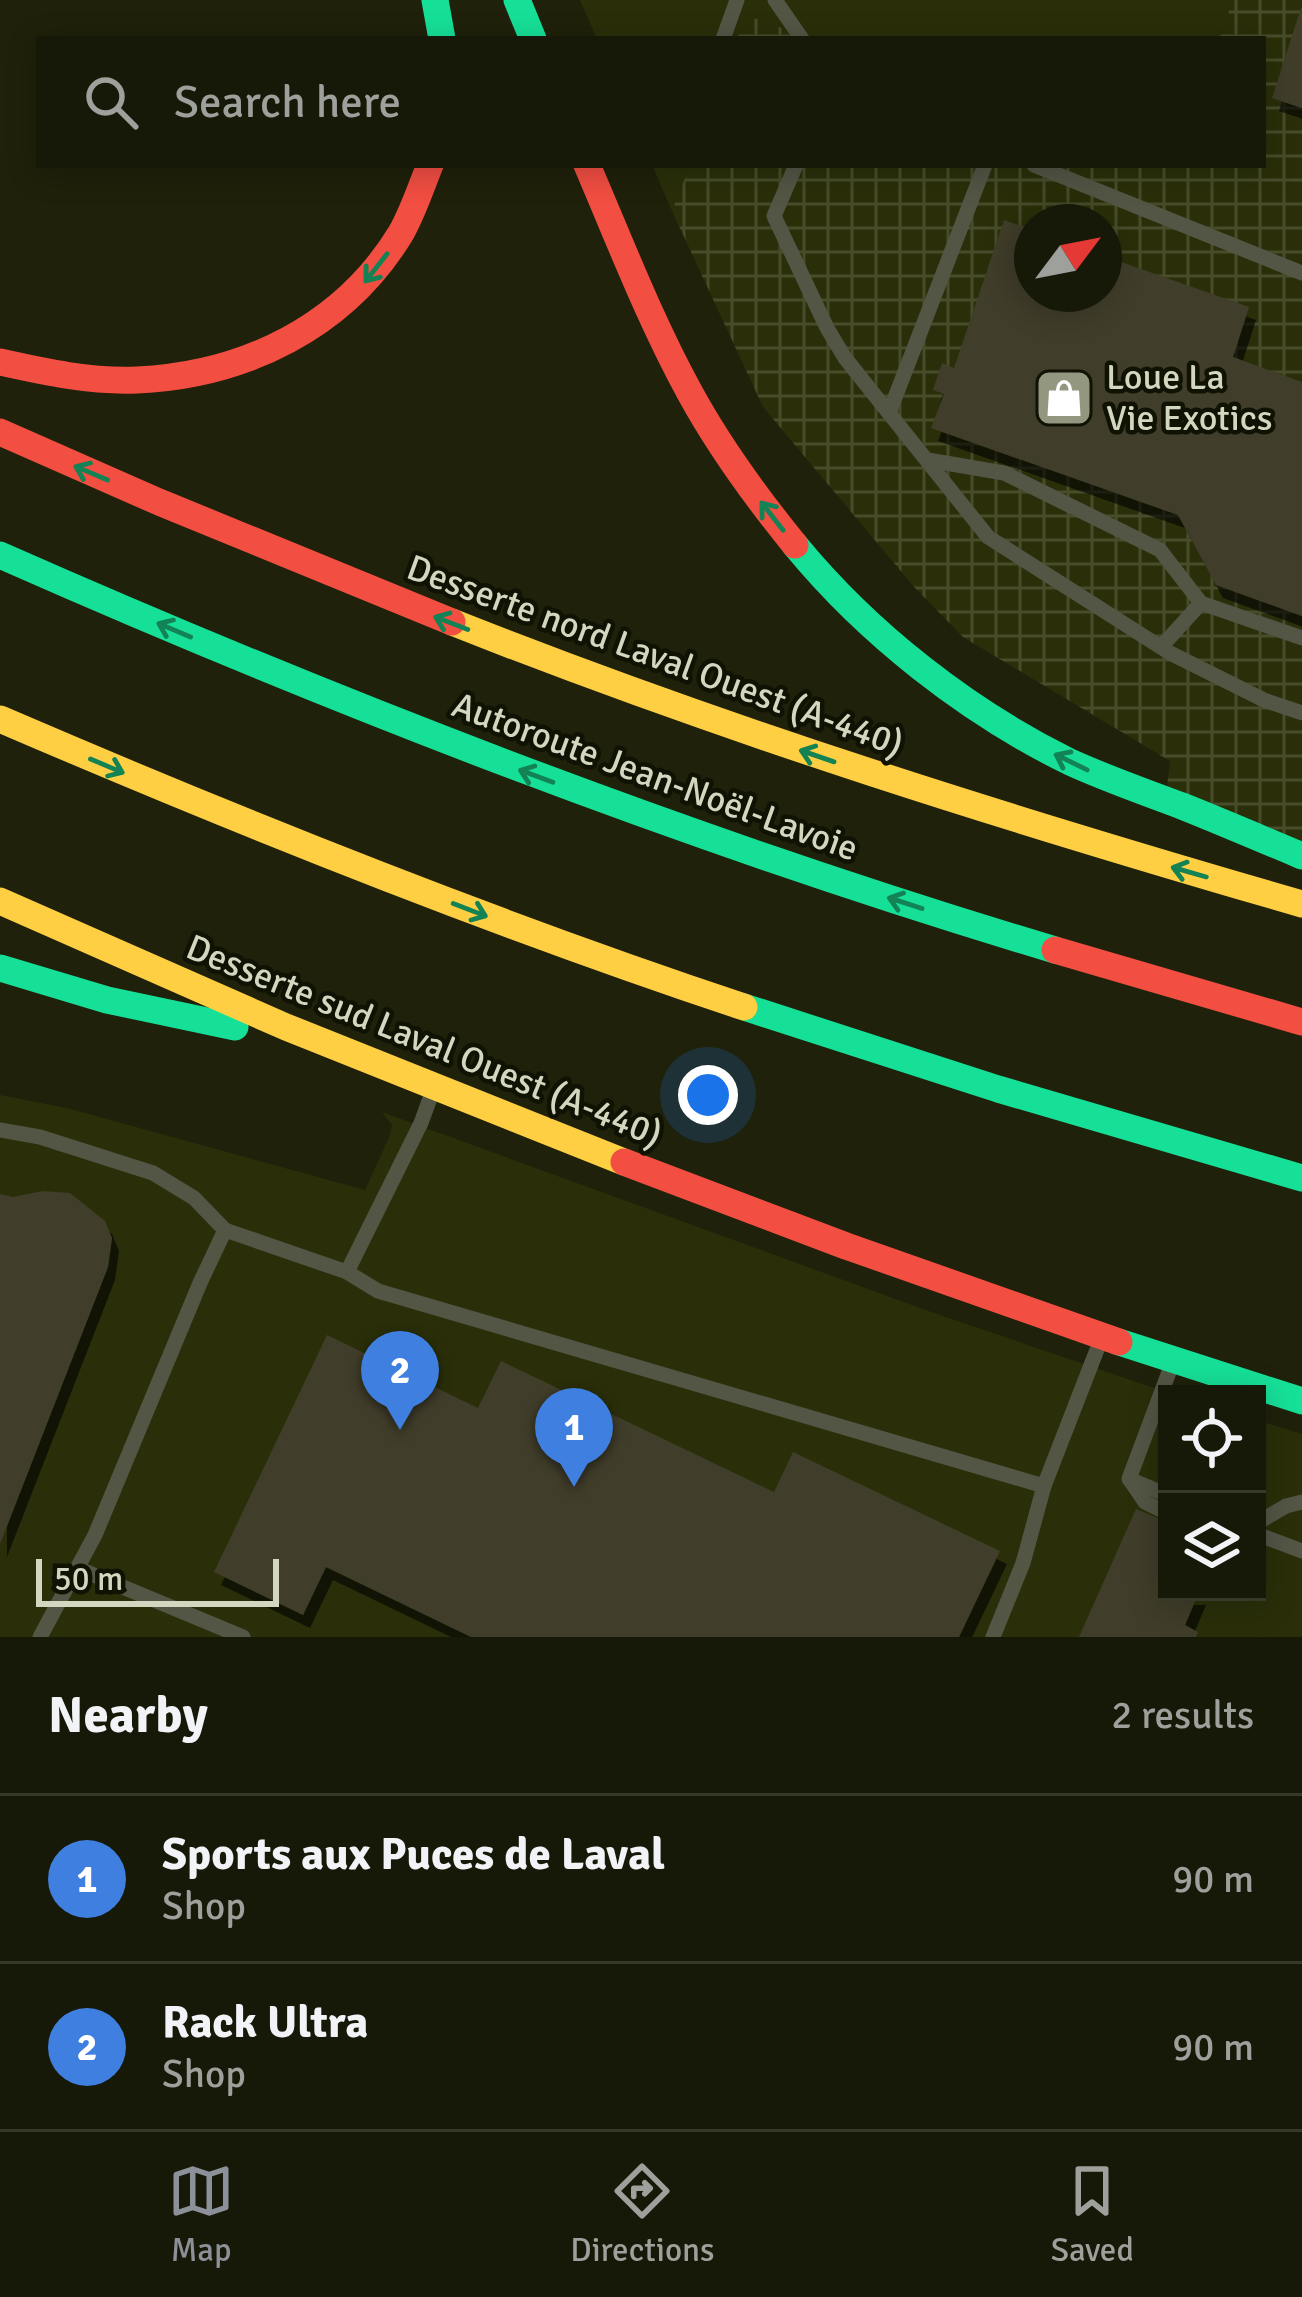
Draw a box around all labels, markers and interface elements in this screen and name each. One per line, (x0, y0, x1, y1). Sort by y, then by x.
search box (36, 36, 1266, 168)
icon: search (78, 69, 144, 135)
text: Search here (174, 75, 401, 130)
north arrow (1014, 204, 1122, 312)
one-way arrow (363, 251, 390, 283)
place label: Loue La Vie Exotics (1106, 355, 1272, 441)
shop icon: Loue La Vie Exotics (1033, 367, 1095, 429)
one-way arrow (73, 461, 110, 482)
one-way arrow (759, 501, 786, 533)
street label: Desserte nord Laval Ouest (A-440) (401, 545, 909, 767)
one-way arrow (433, 610, 470, 632)
one-way arrow (157, 618, 193, 640)
street label: Autoroute Jean-Noël-Lavoie (446, 683, 864, 871)
one-way arrow (799, 744, 836, 765)
one-way arrow (1054, 749, 1089, 772)
one-way arrow (89, 756, 125, 778)
one-way arrow (518, 764, 555, 786)
one-way arrow (1171, 860, 1209, 882)
one-way arrow (887, 891, 925, 913)
one-way arrow (450, 901, 487, 923)
street label: Desserte sud Laval Ouest (A-440) (180, 925, 668, 1157)
your location (678, 1065, 738, 1125)
pin: 2 (361, 1331, 439, 1430)
map controls (1158, 1385, 1266, 1601)
button: locate (1158, 1385, 1266, 1493)
pin: 1 (535, 1388, 613, 1487)
button: layers (1158, 1493, 1266, 1601)
scale bar (36, 1553, 279, 1606)
text: 50 m (54, 1559, 123, 1600)
text: Nearby (48, 1684, 208, 1747)
text: 2 results (1111, 1691, 1254, 1739)
text: Sports aux Puces de Laval (162, 1827, 665, 1882)
text: 1 (76, 1855, 98, 1903)
text: 90 m (1172, 1855, 1254, 1903)
text: Shop (162, 1882, 246, 1930)
text: Rack Ultra (162, 1995, 368, 2050)
text: 2 (76, 2023, 98, 2071)
text: 90 m (1172, 2023, 1254, 2071)
text: Shop (162, 2050, 246, 2098)
tab: Map (168, 2158, 234, 2271)
tab: Directions (570, 2158, 715, 2271)
tab: Saved (1051, 2158, 1134, 2271)

